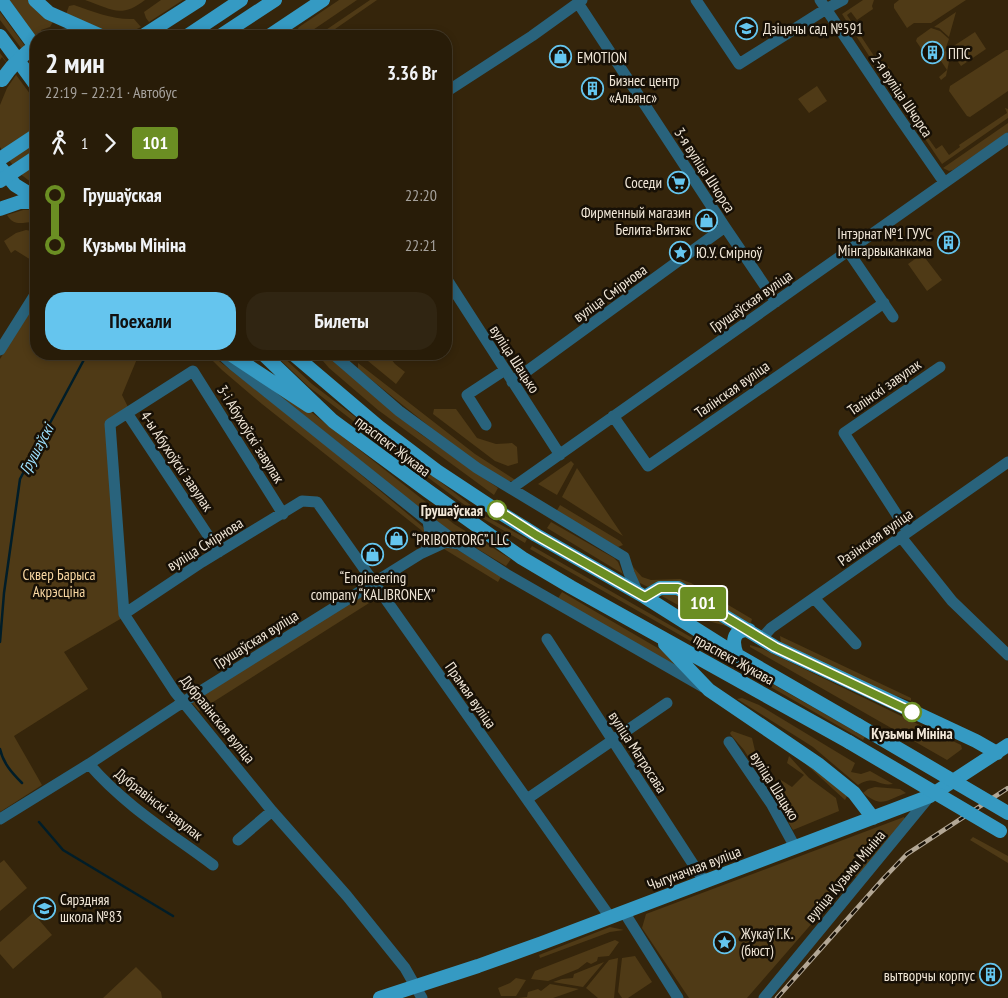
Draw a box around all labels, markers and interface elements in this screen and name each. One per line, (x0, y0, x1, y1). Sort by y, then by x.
school or university icon: Дзіцячы сад №591 (735, 16, 759, 40)
place label: Дзіцячы сад №591 (763, 19, 863, 38)
building icon: ППС (920, 41, 944, 65)
text: 2 мин (45, 44, 105, 81)
place label: ППС (948, 44, 971, 63)
shop icon: EMOTION (549, 45, 573, 69)
place label: EMOTION (577, 48, 627, 67)
street label: 2-я вуліца Шчорса (867, 49, 937, 141)
text: 3.36 Br (387, 61, 437, 85)
place label: Бизнес центр «Альянс» (609, 71, 679, 107)
building icon: Бизнес центр «Альянс» (581, 77, 605, 101)
text: 22:19 – 22:21 · Автобус (45, 82, 177, 102)
street label: 3-я вуліца Шчорса (670, 124, 740, 216)
icon: walk (45, 129, 73, 157)
icon: forward (96, 129, 124, 157)
text: 101 (142, 131, 168, 154)
text: 1 (81, 133, 88, 153)
supermarket icon: Соседи (666, 170, 690, 194)
place label: Соседи (625, 173, 662, 192)
text: Грушаўская (83, 183, 162, 207)
text: 22:20 (405, 185, 437, 205)
place label: Фирменный магазин Белита-Витэкс (581, 203, 692, 239)
shop icon: Фирменный магазин Белита-Витэкс (695, 209, 719, 233)
place label: Інтэрнат №1 ГУУС Мінгарвыканкама (837, 224, 932, 260)
building icon: Інтэрнат №1 ГУУС Мінгарвыканкама (936, 230, 960, 254)
text: Кузьмы Мініна (83, 233, 186, 257)
text: 22:21 (405, 235, 437, 255)
place icon: Ю.У. Смірноў (668, 240, 692, 264)
place label: Ю.У. Смірноў (696, 243, 763, 262)
street label: вуліца Смірнова (570, 260, 650, 326)
street label: Грушаўская вуліца (706, 266, 796, 336)
button: Поехали (45, 292, 236, 350)
button: Билеты (246, 292, 437, 350)
street label: вуліца Шацько (486, 321, 544, 397)
street label: Талінскі завулак (844, 355, 925, 419)
street label: Талінская вуліца (691, 356, 773, 422)
street label: 3-і Абухоўскі завулак (213, 381, 289, 487)
street label: 4-ы Абухоўскі завулак (136, 407, 218, 515)
street label: праспект Жукава (352, 411, 434, 481)
water label: Грушаўскі (14, 418, 59, 478)
marker: Грушаўская (487, 500, 507, 520)
place label: Грушаўская (421, 501, 483, 520)
street label: Разінская вуліца (834, 504, 916, 570)
street label: вуліца Смірнова (163, 513, 247, 575)
shop icon: “PRIBORTORG” LLC (384, 527, 408, 551)
place label: “PRIBORTORG” LLC (412, 530, 509, 549)
shop icon: “Engineering company “KALIBRONEX” (361, 542, 385, 566)
park label: Сквер Барыса Акрэсціна (22, 565, 96, 601)
place label: “Engineering company “KALIBRONEX” (311, 568, 435, 604)
line badge: 101 (674, 587, 732, 619)
text: 101 (690, 591, 716, 614)
street label: Грушаўская вуліца (210, 605, 302, 673)
street label: праспект Жукава (690, 629, 778, 689)
street label: Прамая вуліца (441, 658, 501, 732)
street label: Дубравінская вуліца (177, 671, 259, 767)
marker: Кузьмы Мініна (902, 702, 922, 722)
street label: вуліца Матросава (605, 708, 671, 796)
place label: Кузьмы Мініна (871, 724, 953, 743)
street label: вуліца Шацько (746, 748, 804, 824)
street label: Дубравінскі завулак (111, 764, 207, 844)
street label: вуліца Кузьмы Мініна (801, 826, 889, 926)
street label: Чыгуначная вуліца (644, 841, 744, 895)
place label: Сярэдняя школа №83 (60, 890, 122, 926)
school or university icon: Сярэдняя школа №83 (32, 896, 56, 920)
place label: Жукаў Г.К. (бюст) (740, 924, 794, 960)
place icon: Жукаў Г.К. (бюст) (713, 930, 737, 954)
building icon: вытворчы корпус (979, 963, 1003, 987)
place label: вытворчы корпус (884, 966, 976, 985)

